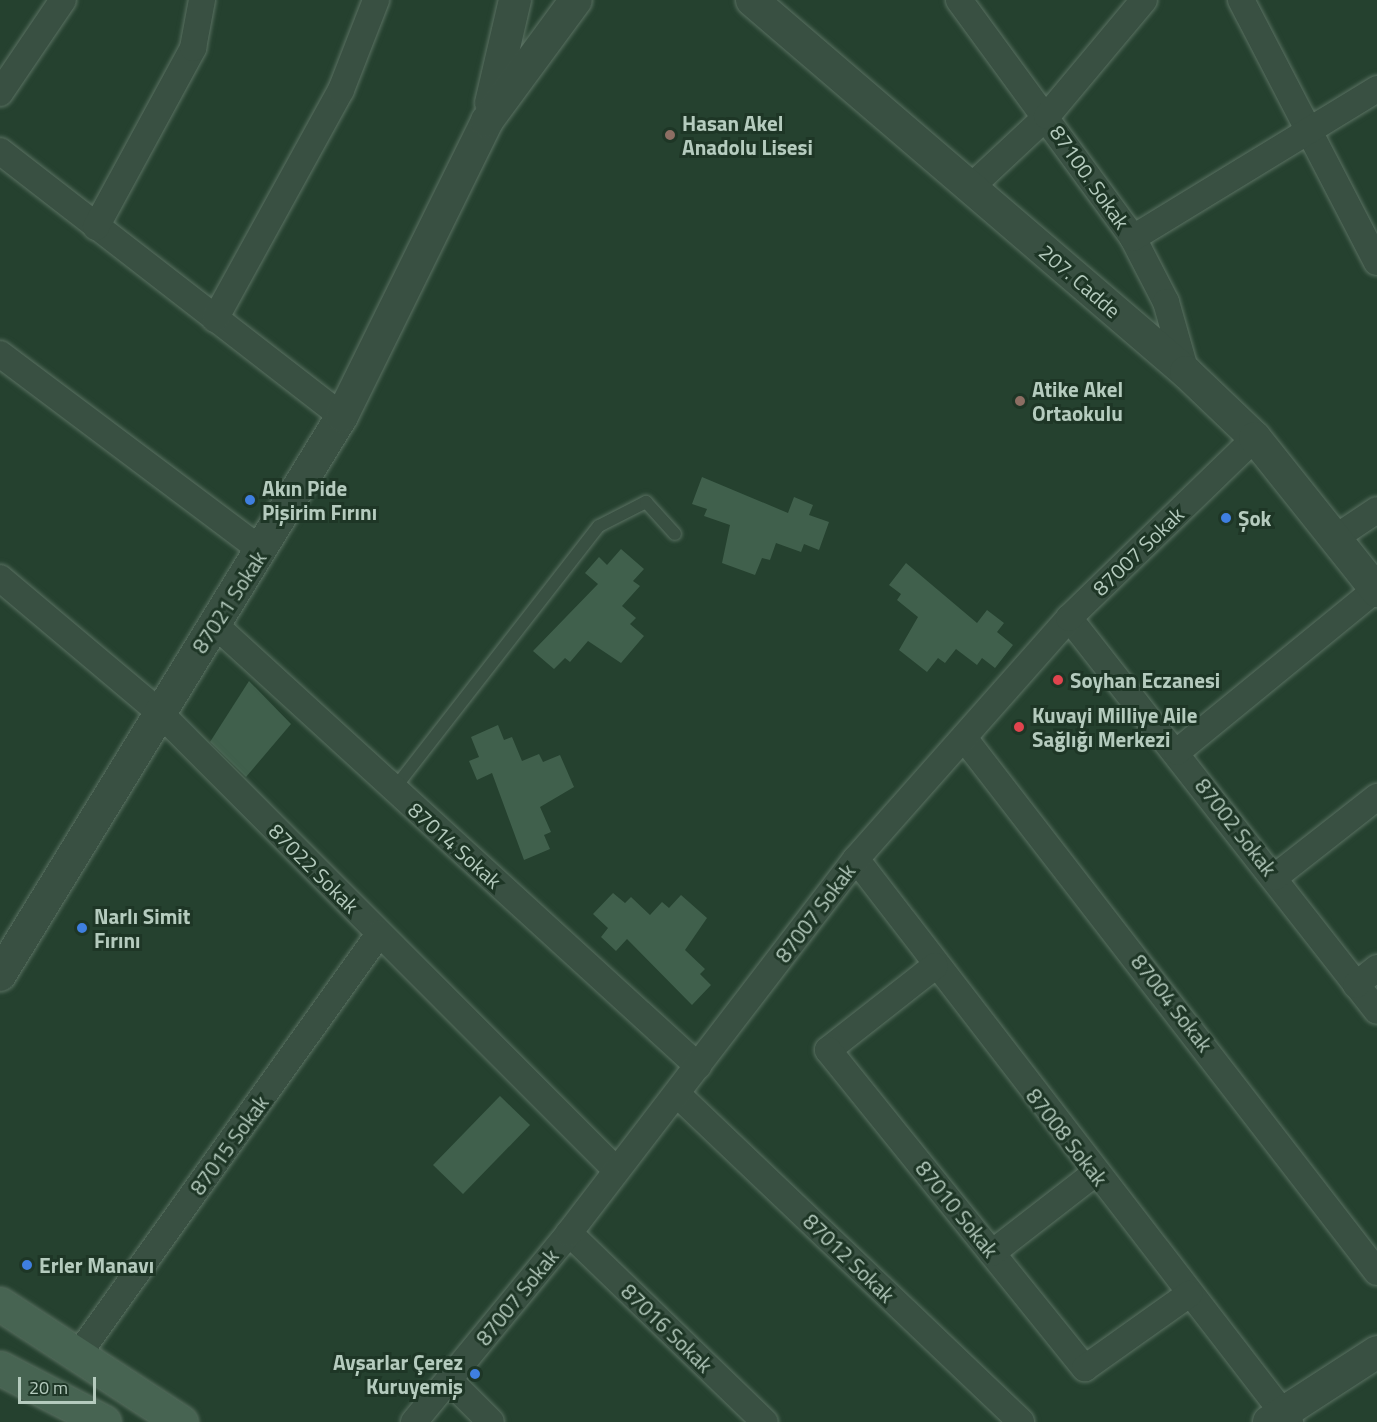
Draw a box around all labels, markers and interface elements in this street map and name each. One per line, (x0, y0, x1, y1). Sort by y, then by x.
place label: Hasan Akel Anadolu Lisesi (682, 110, 813, 160)
street label: 87100. Sokak (1045, 120, 1135, 234)
marker: Hasan Akel Anadolu Lisesi (663, 128, 677, 142)
street label: 207. Cadde (1034, 239, 1126, 323)
place label: Atike Akel Ortaokulu (1032, 376, 1123, 426)
marker: Atike Akel Ortaokulu (1013, 394, 1027, 408)
place label: Akın Pide Pişirim Fırını (262, 475, 377, 525)
marker: Akın Pide Pişirim Fırını (243, 493, 257, 507)
street label: 87007 Sokak (1087, 501, 1189, 601)
place label: Şok (1238, 505, 1271, 531)
marker: Şok (1219, 511, 1233, 525)
street label: 87021 Sokak (187, 546, 271, 658)
place label: Soyhan Eczanesi (1070, 667, 1220, 693)
marker: Soyhan Eczanesi (1051, 673, 1065, 687)
place label: Kuvayi Milliye Aile Sağlığı Merkezi (1032, 702, 1197, 752)
marker: Kuvayi Milliye Aile Sağlığı Merkezi (1010, 718, 1028, 736)
street label: 87002 Sokak (1190, 773, 1282, 881)
street label: 87014 Sokak (403, 797, 507, 893)
street label: 87022 Sokak (264, 818, 364, 918)
street label: 87007 Sokak (770, 859, 860, 967)
place label: Narlı Simit Fırını (94, 903, 190, 953)
marker: Narlı Simit Fırını (75, 921, 89, 935)
street label: 87004 Sokak (1126, 949, 1218, 1057)
street label: 87008 Sokak (1021, 1083, 1113, 1191)
street label: 87015 Sokak (185, 1090, 273, 1200)
street label: 87010 Sokak (911, 1156, 1003, 1262)
street label: 87012 Sokak (798, 1208, 900, 1308)
street label: 87007 Sokak (471, 1244, 563, 1350)
place label: Erler Manavı (39, 1252, 154, 1278)
marker: Erler Manavı (20, 1258, 34, 1272)
street label: 87016 Sokak (616, 1278, 718, 1378)
place label: Avşarlar Çerez Kuruyemiş (333, 1349, 463, 1399)
scale bar (21, 1365, 99, 1403)
marker: Avşarlar Çerez Kuruyemiş (468, 1367, 482, 1381)
text: 20 m (29, 1374, 68, 1401)

